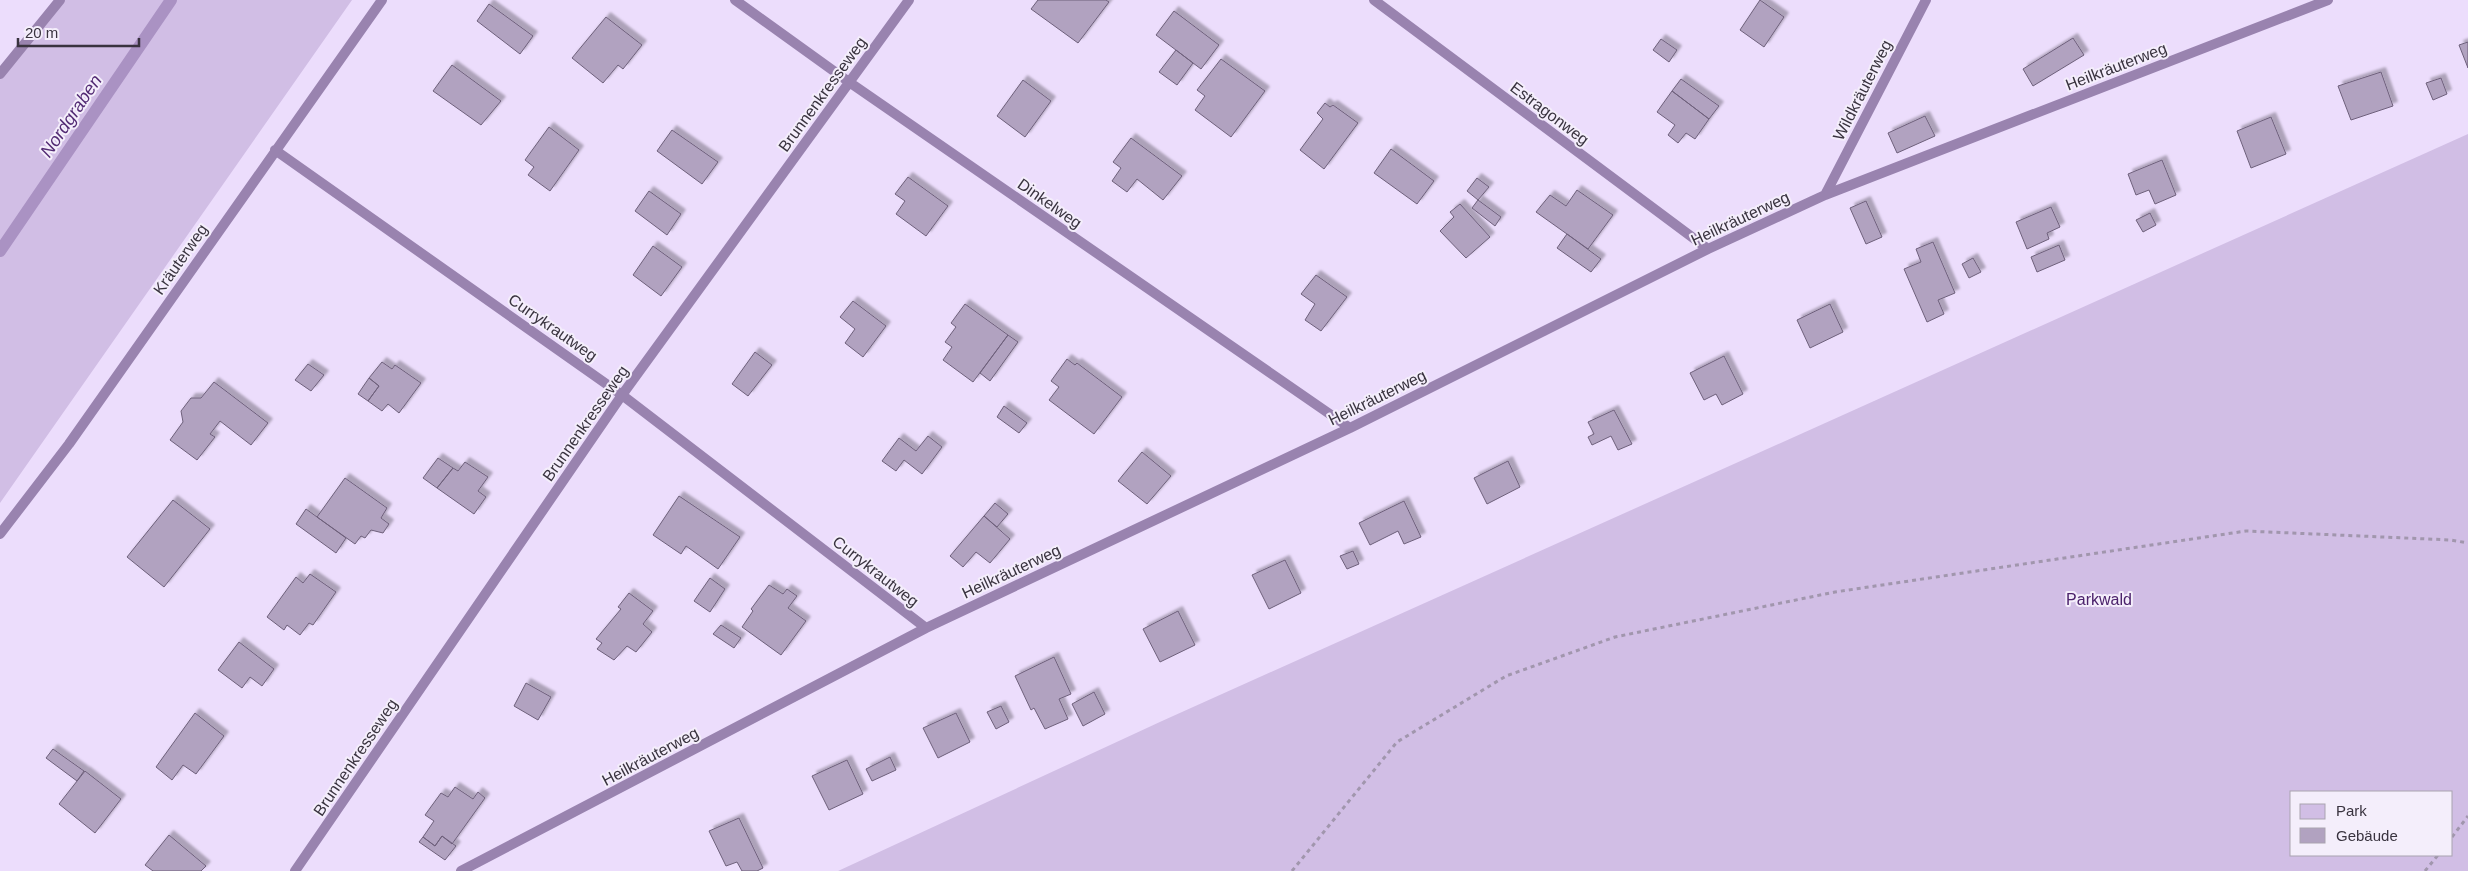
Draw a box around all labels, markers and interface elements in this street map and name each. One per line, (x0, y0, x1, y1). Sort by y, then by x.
scale bar (18, 15, 139, 47)
text: 20 m (25, 24, 58, 41)
street label: Brunnenkresseweg (775, 34, 870, 155)
street label: Wildkräuterweg (1830, 37, 1895, 143)
street label: Heilkräuterweg (2063, 39, 2169, 94)
water label: Nordgraben (36, 71, 106, 161)
street label: Estragonweg (1507, 79, 1592, 148)
street label: Dinkelweg (1015, 175, 1085, 232)
street label: Heilkräuterweg (1688, 188, 1792, 249)
street label: Kräuterweg (150, 221, 211, 298)
street label: Currykrautweg (505, 291, 600, 364)
street label: Brunnenkresseweg (539, 362, 632, 484)
street label: Heilkräuterweg (1326, 366, 1429, 428)
street label: Currykrautweg (829, 533, 922, 610)
street label: Heilkräuterweg (959, 541, 1063, 602)
park label: Parkwald (2066, 591, 2132, 608)
street label: Brunnenkresseweg (310, 696, 401, 819)
street label: Heilkräuterweg (599, 724, 701, 789)
legend (2290, 791, 2453, 856)
text: Park (2336, 802, 2367, 819)
text: Gebäude (2336, 827, 2398, 844)

